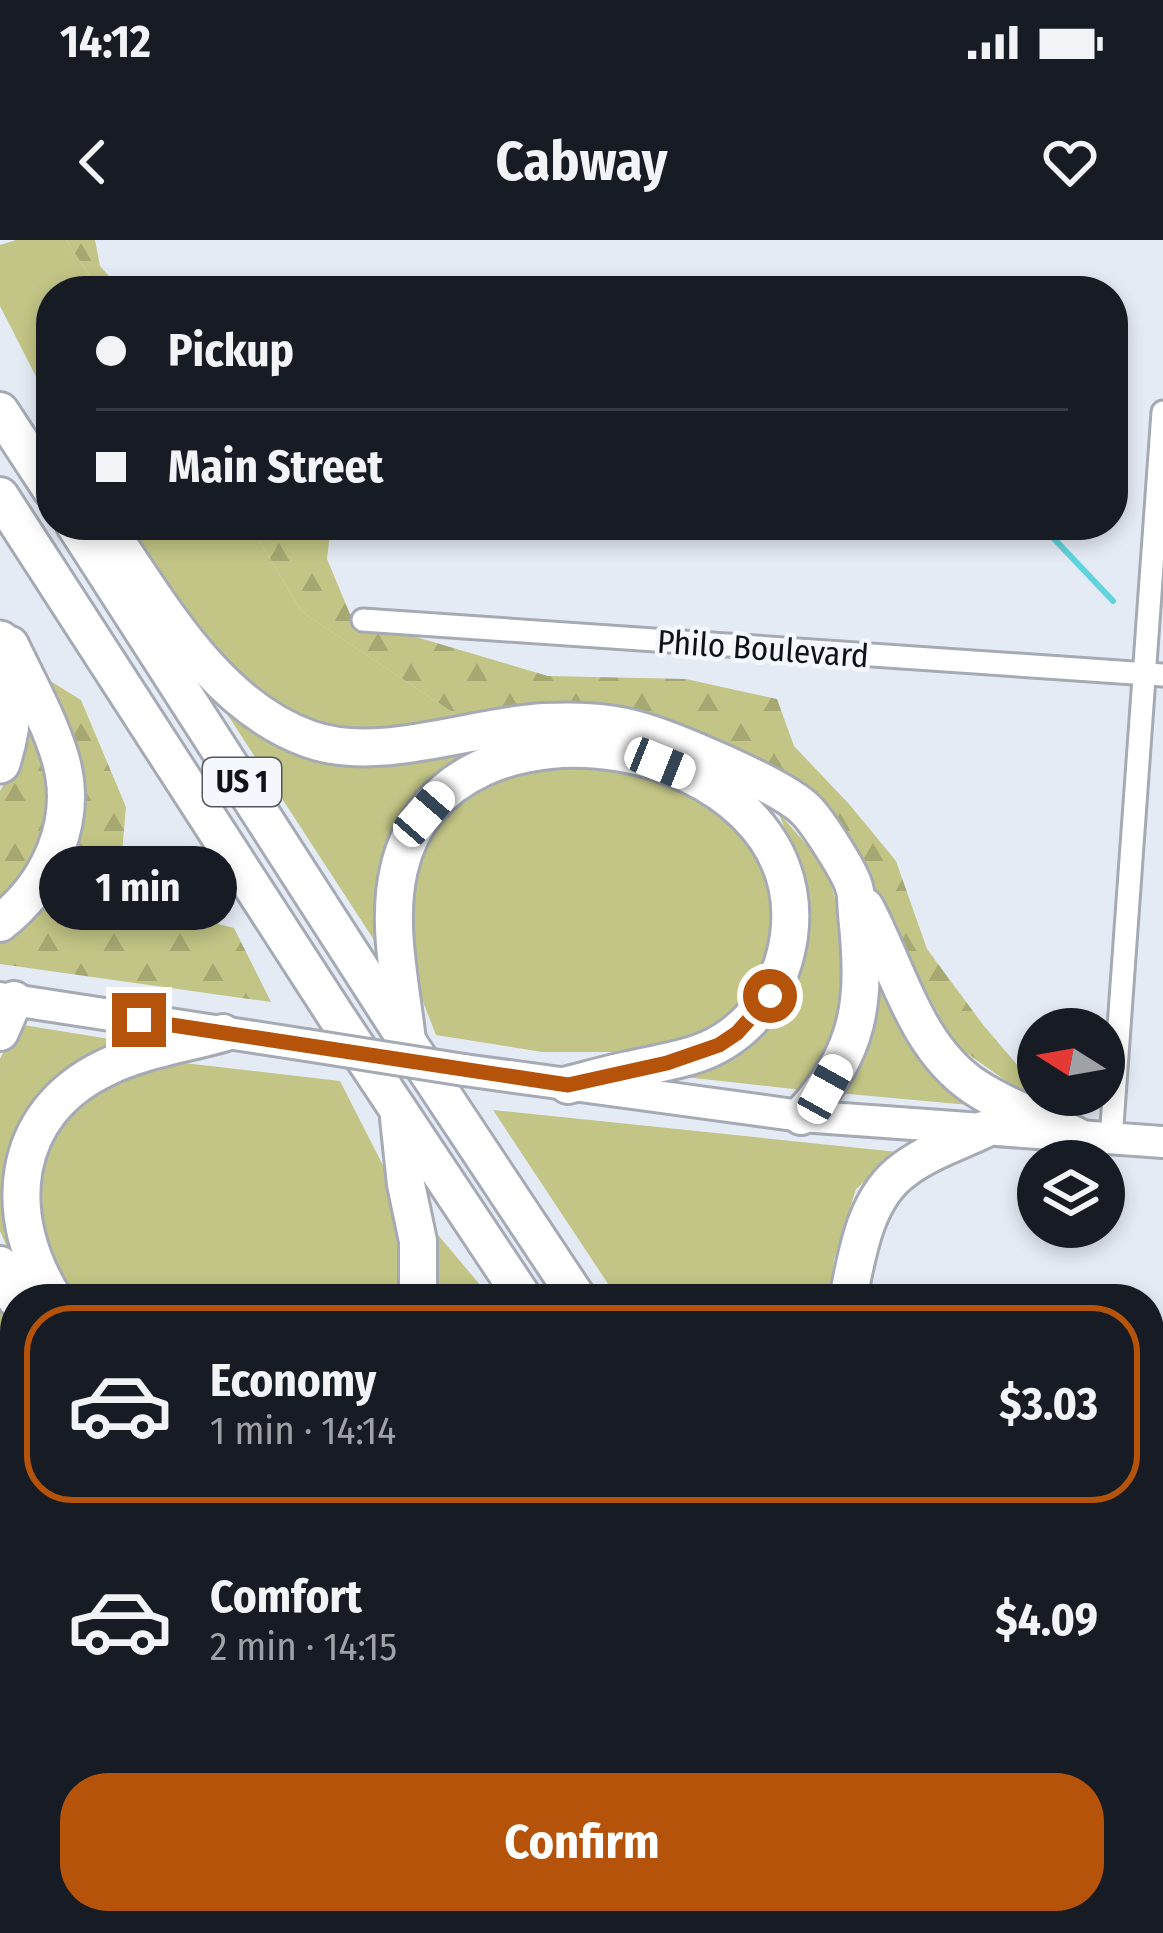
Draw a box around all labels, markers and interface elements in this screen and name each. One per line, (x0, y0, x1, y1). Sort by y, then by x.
text: 14:12 (60, 15, 151, 69)
icon: back (60, 129, 126, 195)
icon: heart (1037, 129, 1103, 195)
text: Cabway (496, 130, 667, 194)
text: Pickup (168, 324, 294, 378)
text: Main Street (168, 440, 383, 494)
street label: Philo Boulevard (656, 622, 870, 676)
car (620, 733, 700, 793)
road number: US 1 (203, 758, 281, 806)
car (387, 775, 461, 853)
callout: 1 min (40, 846, 238, 930)
text: 1 min (96, 865, 180, 911)
route start (743, 969, 797, 1023)
route end (112, 993, 166, 1047)
north arrow (1017, 1008, 1125, 1116)
map controls (1017, 1008, 1125, 1248)
car (792, 1049, 858, 1129)
button: layers (1017, 1140, 1125, 1248)
icon: car (66, 1350, 174, 1458)
text: Economy (210, 1354, 376, 1408)
text: $3.03 (999, 1377, 1098, 1431)
text: 1 min · 14:14 (210, 1408, 396, 1454)
icon: car (66, 1566, 174, 1674)
text: Comfort (210, 1570, 362, 1624)
text: $4.09 (995, 1593, 1098, 1647)
text: 2 min · 14:15 (210, 1624, 397, 1670)
button: Confirm (60, 1773, 1104, 1911)

